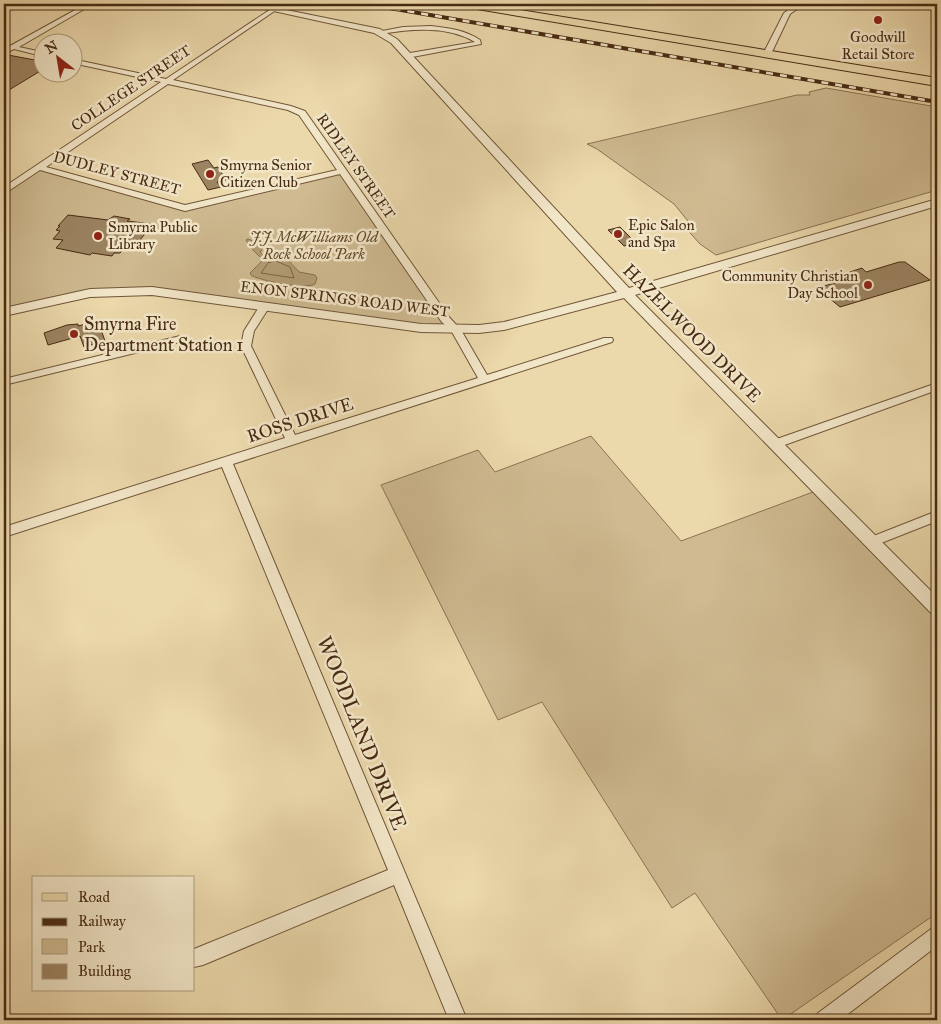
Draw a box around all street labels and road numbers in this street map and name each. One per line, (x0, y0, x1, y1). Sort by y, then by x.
street label: COLLEGE STREET (68, 41, 194, 135)
street label: RIDLEY STREET (313, 110, 399, 222)
street label: DUDLEY STREET (51, 147, 183, 199)
street label: HAZELWOOD DRIVE (618, 259, 766, 407)
street label: ENON SPRINGS ROAD WEST (239, 277, 451, 321)
street label: ROSS DRIVE (244, 392, 356, 448)
street label: WOODLAND DRIVE (311, 632, 413, 834)

